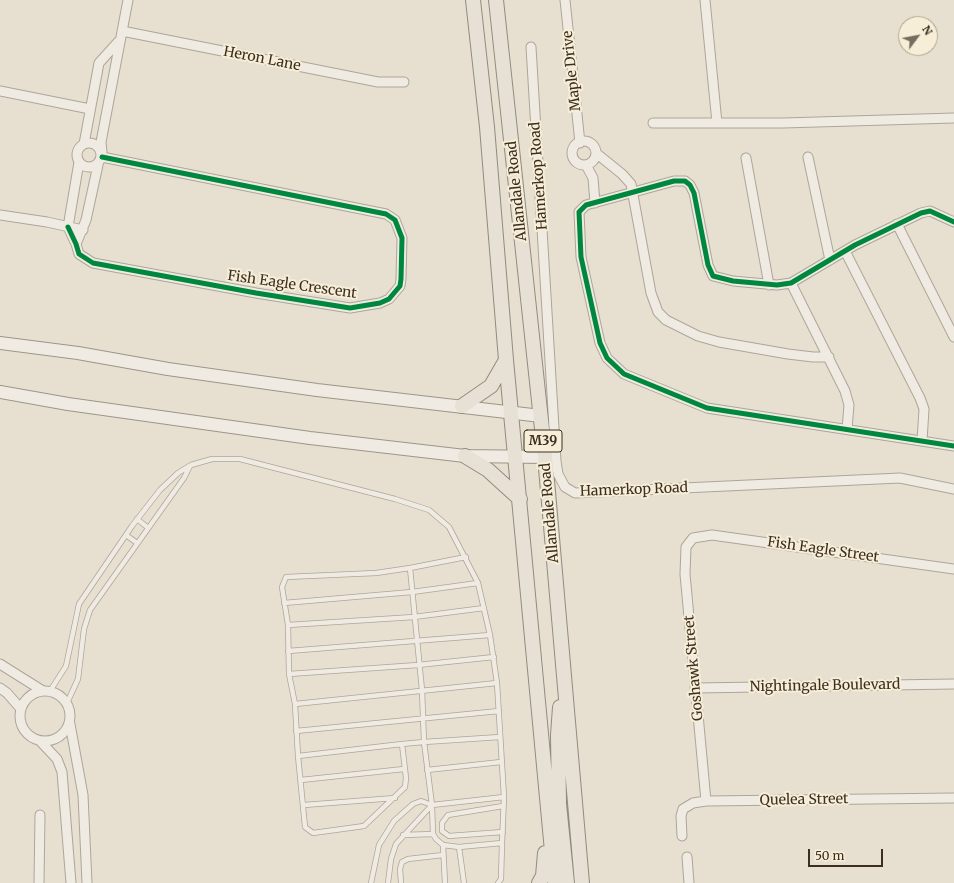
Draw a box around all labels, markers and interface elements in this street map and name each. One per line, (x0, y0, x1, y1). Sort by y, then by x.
north arrow (898, 16, 938, 56)
text: N (919, 23, 936, 38)
street label: Maple Drive (559, 30, 585, 112)
street label: Heron Lane (222, 43, 302, 75)
street label: Hamerkop Road (527, 121, 551, 231)
street label: Allandale Road (503, 140, 531, 242)
street label: Fish Eagle Crescent (226, 268, 358, 302)
road number: M39 (524, 430, 562, 452)
street label: Allandale Road (537, 462, 563, 564)
street label: Hamerkop Road (580, 480, 688, 500)
street label: Fish Eagle Street (766, 534, 880, 566)
street label: Goshawk Street (681, 615, 707, 721)
street label: Nightingale Boulevard (750, 676, 900, 696)
street label: Quelea Street (759, 791, 849, 809)
scale bar (810, 841, 885, 867)
text: 50 m (815, 848, 844, 863)

